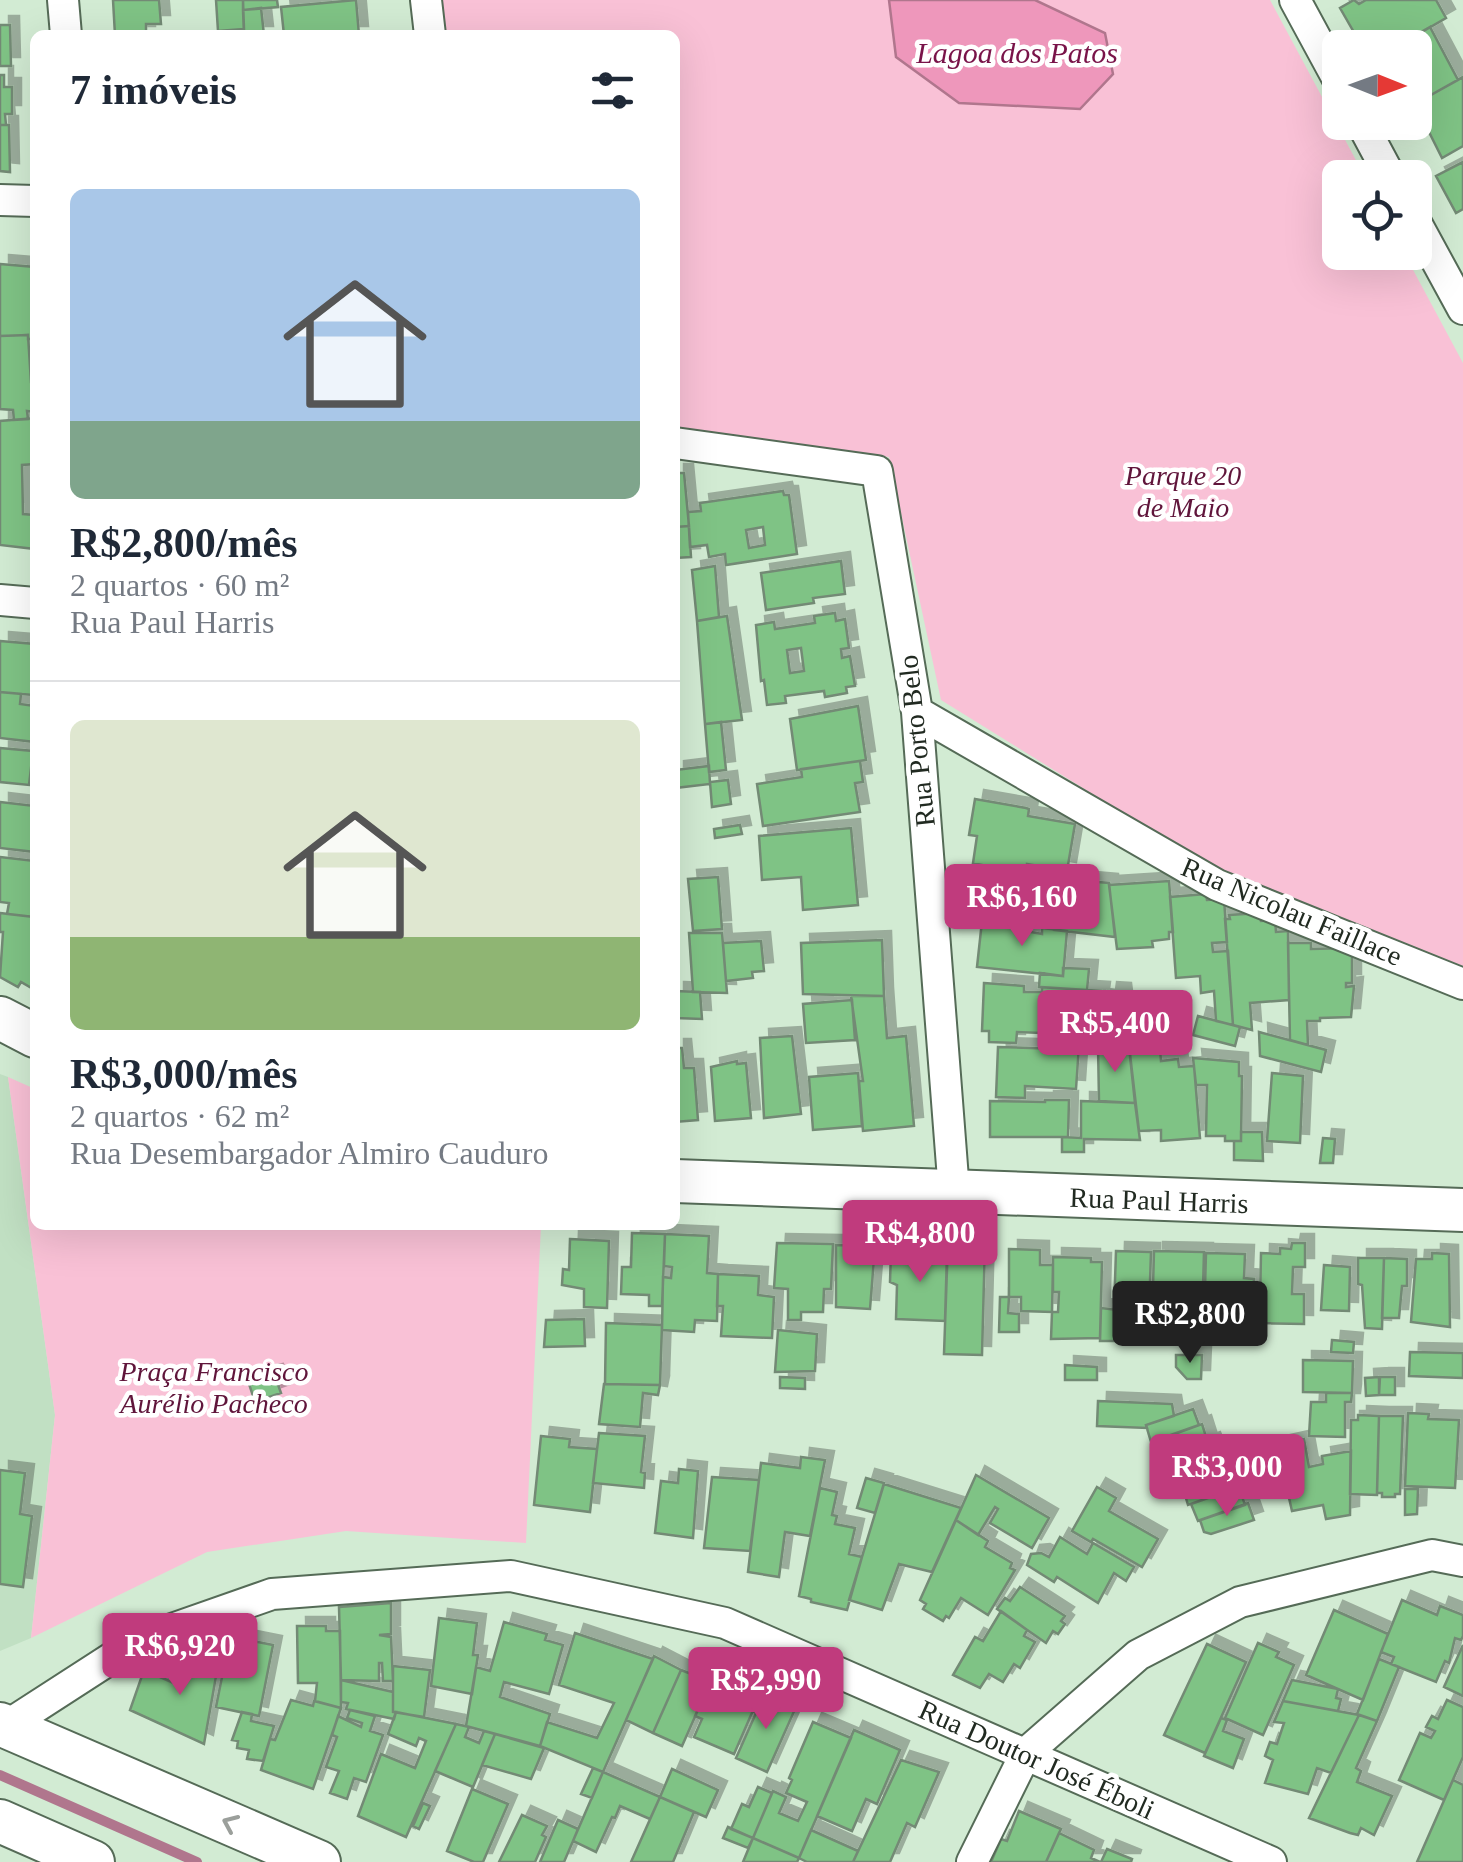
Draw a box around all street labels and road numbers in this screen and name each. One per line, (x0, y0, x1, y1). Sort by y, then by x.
street label: Rua Porto Belo (892, 653, 941, 828)
street label: Rua Nicolau Faillace (1177, 851, 1407, 972)
street label: Rua Paul Harris (1069, 1182, 1249, 1219)
street label: Rua Doutor José Éboli (914, 1694, 1159, 1825)

